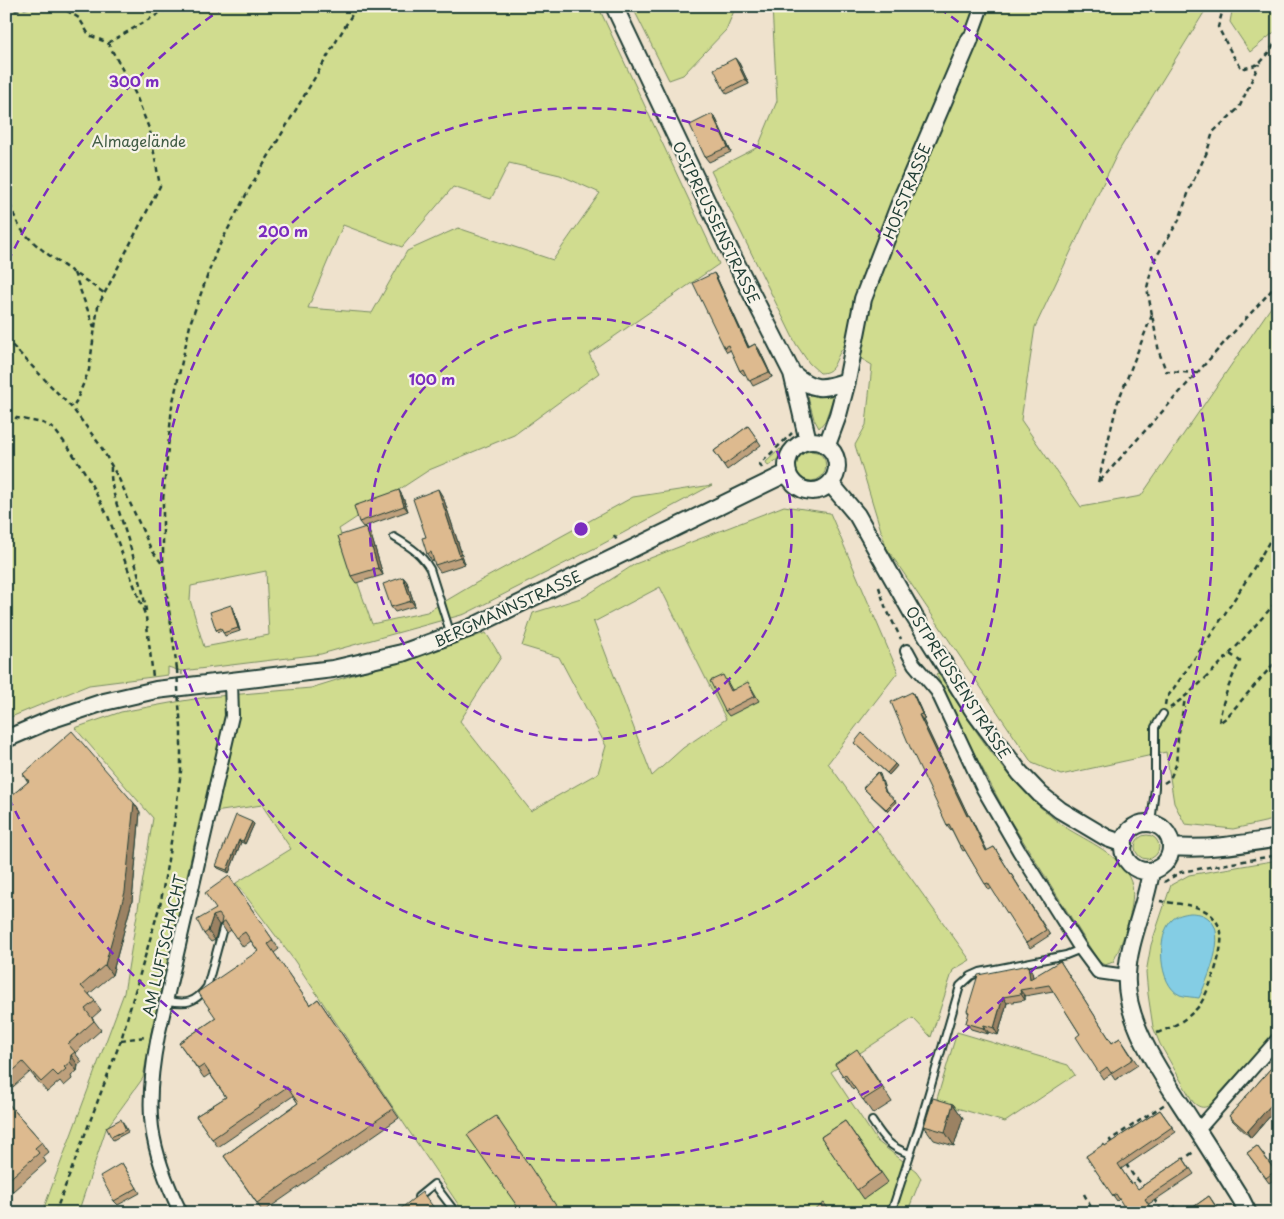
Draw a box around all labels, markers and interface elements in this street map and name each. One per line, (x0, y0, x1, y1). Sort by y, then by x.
text: 300 m (109, 69, 159, 92)
park label: Almagelände (92, 129, 186, 152)
street label: OSTPREUSSENSTRASSE (668, 137, 766, 307)
street label: HOFSTRASSE (876, 140, 936, 242)
text: 200 m (258, 219, 308, 242)
text: 100 m (409, 367, 455, 390)
centre of rings (572, 520, 590, 538)
street label: BERGMANNSTRASSE (430, 564, 584, 652)
street label: OSTPREUSSENSTRASSE (901, 601, 1017, 763)
street label: AM LUFTSCHACHT (136, 871, 191, 1018)

